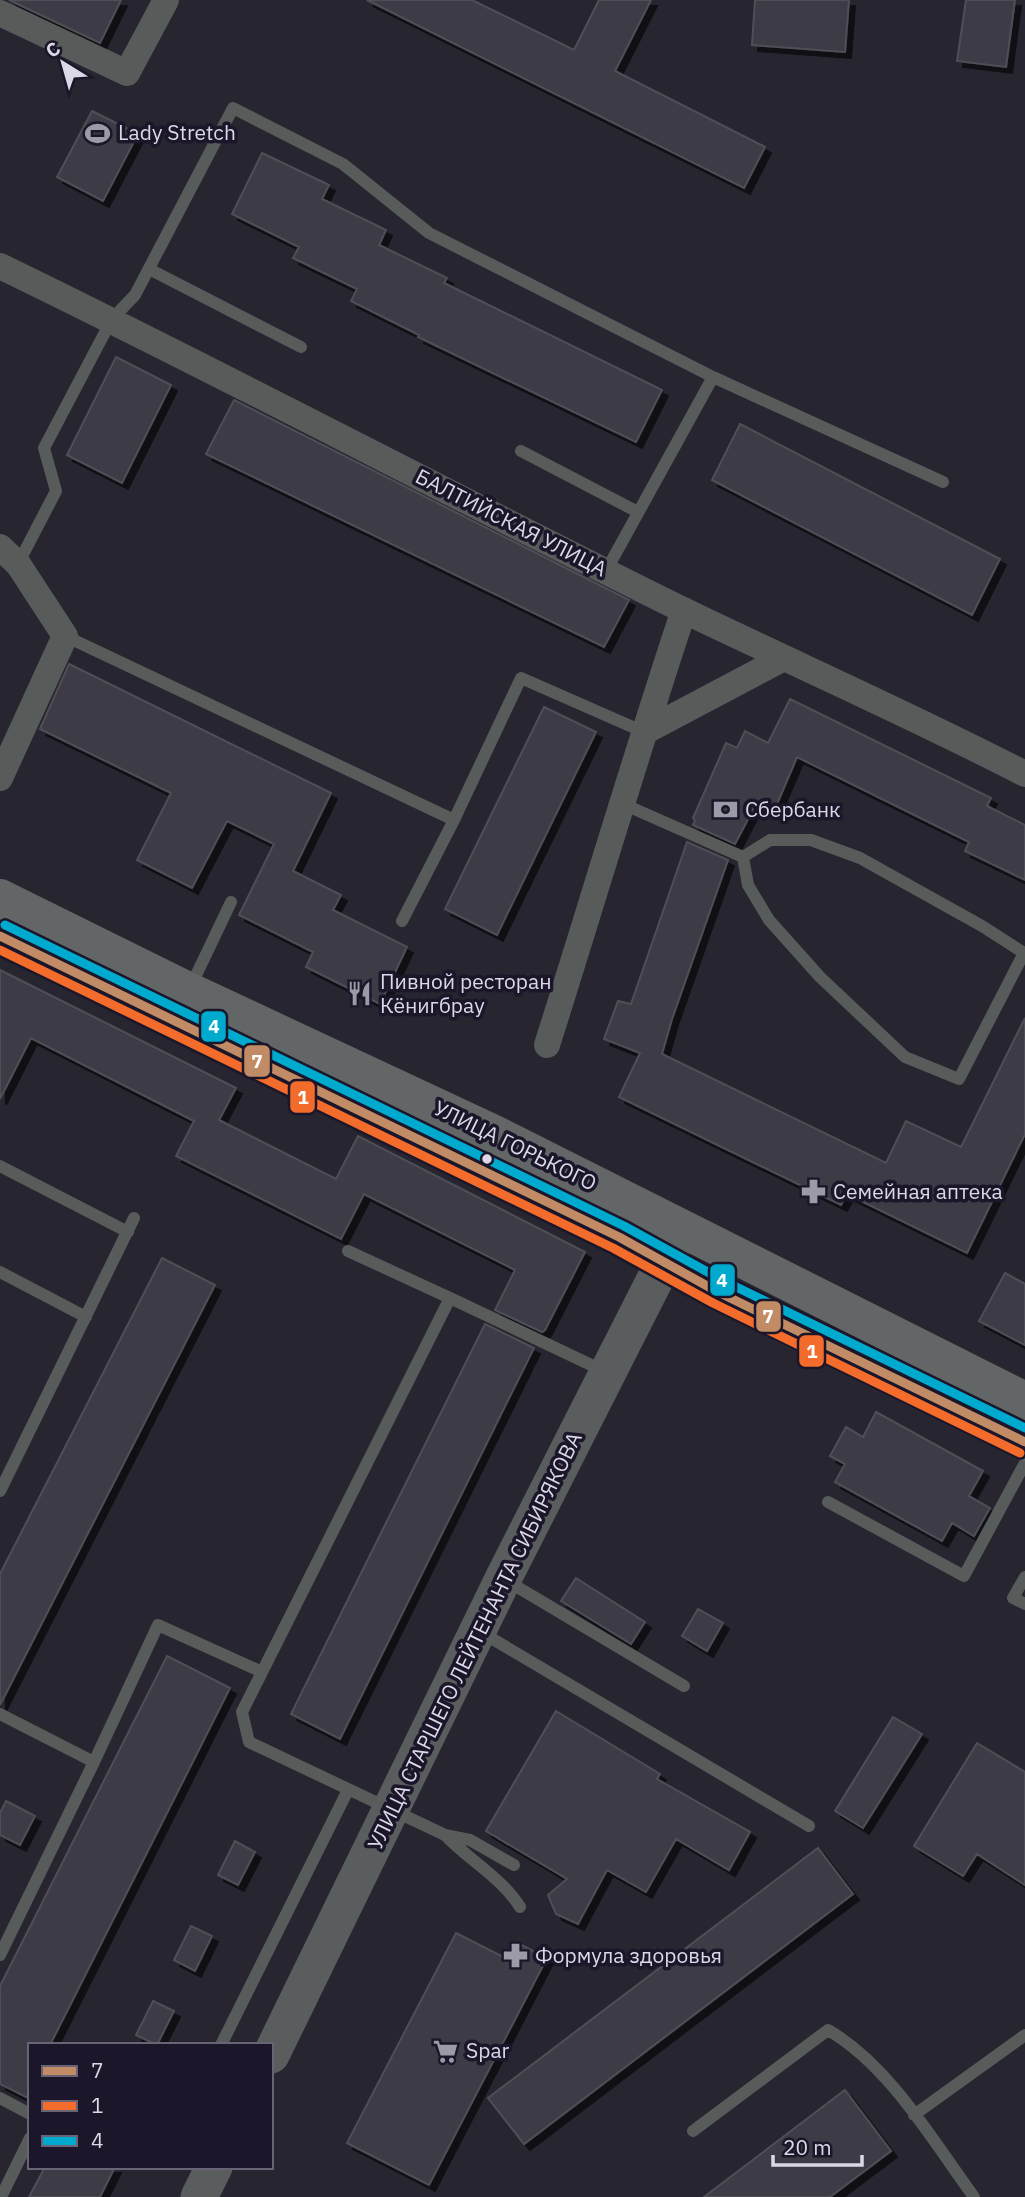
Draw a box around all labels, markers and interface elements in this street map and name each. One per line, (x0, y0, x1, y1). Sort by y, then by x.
north arrow (28, 28, 98, 98)
text: С (41, 36, 65, 63)
place label: Lady Stretch (118, 118, 236, 146)
sports icon: Lady Stretch (84, 119, 112, 147)
street label: БАЛТИЙСКАЯ УЛИЦА (411, 462, 612, 583)
place label: Сбербанк (745, 795, 841, 823)
bank icon: Сбербанк (711, 796, 739, 824)
place label: Пивной ресторан Кёнигбрау (380, 967, 552, 1019)
restaurant icon: Пивной ресторан Кёнигбрау (346, 980, 374, 1008)
line badge: 4 (200, 1010, 227, 1043)
text: 4 (208, 1014, 220, 1038)
line badge: 7 (243, 1044, 271, 1078)
text: 7 (251, 1049, 263, 1073)
line badge: 1 (289, 1080, 316, 1114)
text: 1 (297, 1085, 309, 1109)
street label: УЛИЦА ГОРЬКОГО (429, 1094, 602, 1197)
unlabelled marker (480, 1152, 494, 1166)
place label: Семейная аптека (833, 1177, 1003, 1205)
pharmacy icon: Семейная аптека (799, 1178, 827, 1206)
line badge: 4 (709, 1263, 736, 1297)
text: 4 (716, 1268, 728, 1292)
line badge: 7 (755, 1300, 782, 1333)
text: 7 (762, 1304, 774, 1328)
line badge: 1 (798, 1334, 825, 1368)
text: 1 (806, 1339, 818, 1363)
street label: УЛИЦА СТАРШЕГО ЛЕЙТЕНАНТА СИБИРЯКОВА (360, 1427, 588, 1854)
place label: Формула здоровья (535, 1941, 722, 1969)
pharmacy icon: Формула здоровья (501, 1942, 529, 1970)
place label: Spar (466, 2036, 510, 2064)
supermarket icon: Spar (432, 2037, 460, 2065)
legend (28, 2043, 273, 2169)
text: 7 (91, 2056, 104, 2084)
text: 1 (91, 2091, 104, 2119)
scale bar (773, 2124, 862, 2168)
text: 4 (91, 2126, 104, 2154)
text: 20 m (783, 2133, 832, 2161)

